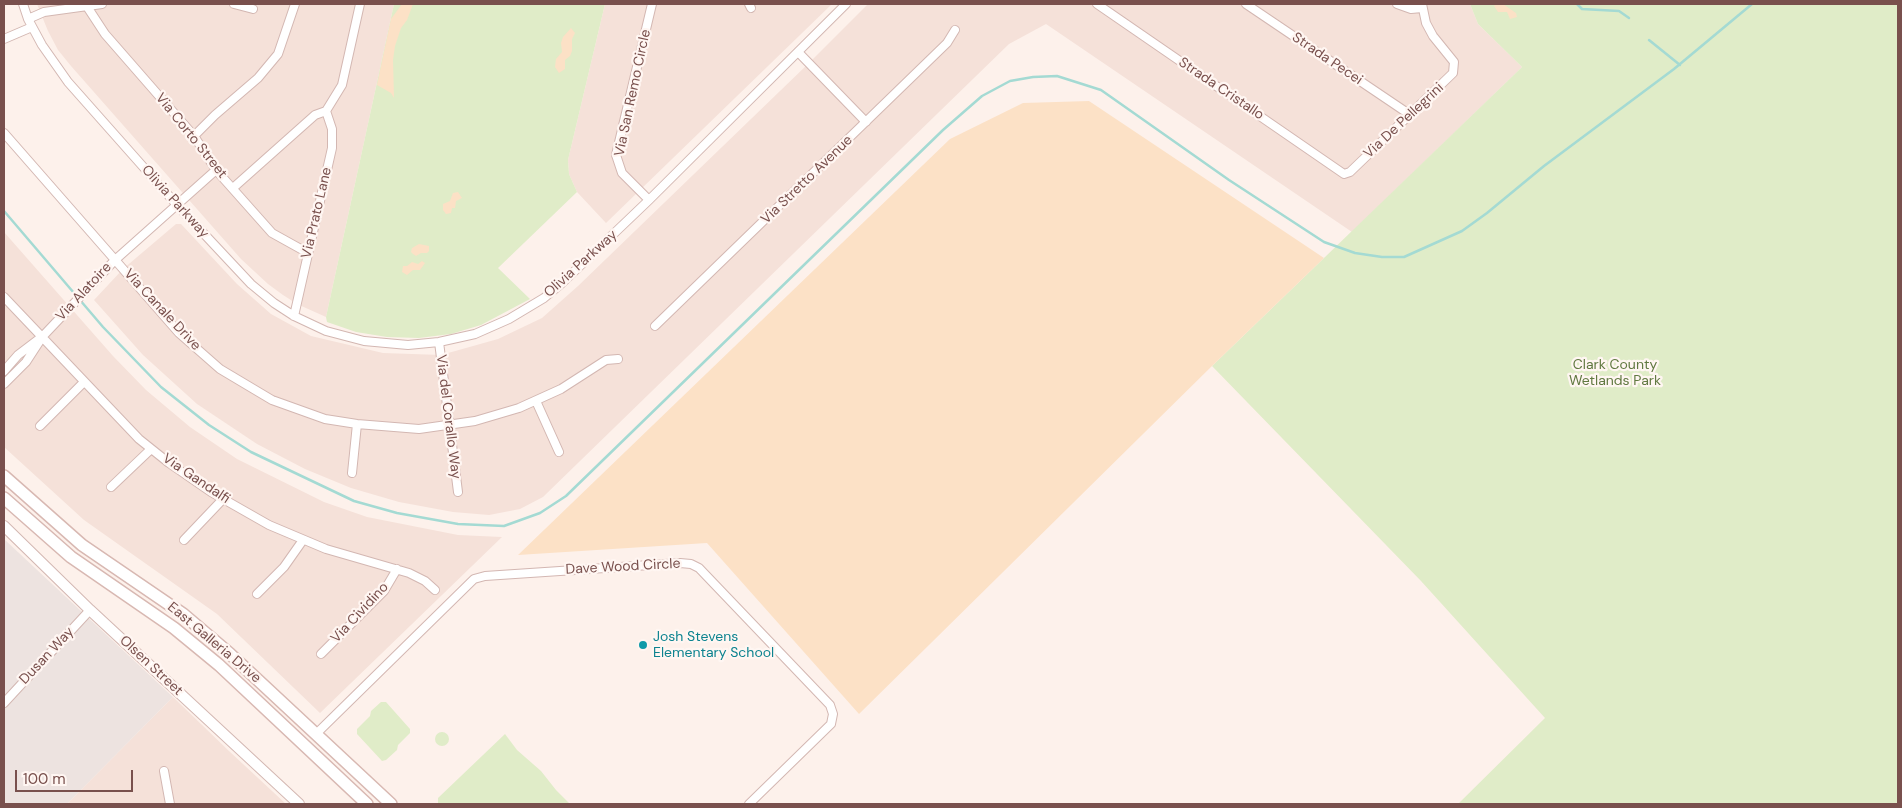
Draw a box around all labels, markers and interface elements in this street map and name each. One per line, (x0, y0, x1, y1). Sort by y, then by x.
street label: Via San Remo Circle (611, 28, 655, 158)
street label: Strada Pecei (1289, 29, 1365, 89)
street label: Strada Cristallo (1175, 54, 1267, 124)
street label: Via De Pellegrini (1361, 80, 1447, 162)
street label: Via Corto Street (152, 90, 230, 182)
street label: Via Stretto Avenue (758, 132, 856, 228)
street label: Olivia Parkway (138, 162, 212, 242)
street label: Via Prato Lane (298, 166, 336, 260)
street label: Olivia Parkway (541, 227, 621, 301)
street label: Via Alatoire (53, 259, 115, 325)
street label: Via Canale Drive (120, 266, 204, 354)
street label: Via del Corallo Way (432, 354, 464, 480)
park label: Clark County Wetlands Park (1569, 357, 1661, 390)
street label: Via Gandalfi (159, 450, 233, 508)
street label: Dave Wood Circle (565, 556, 681, 578)
street label: Via Cividino (328, 579, 392, 647)
street label: East Galleria Drive (164, 599, 264, 687)
street label: Dusan Way (16, 624, 78, 688)
place label: Josh Stevens Elementary School (653, 629, 774, 662)
street label: Olsen Street (116, 632, 186, 700)
marker: Josh Stevens Elementary School (637, 639, 649, 651)
scale bar (18, 760, 135, 792)
text: 100 m (23, 769, 66, 789)

